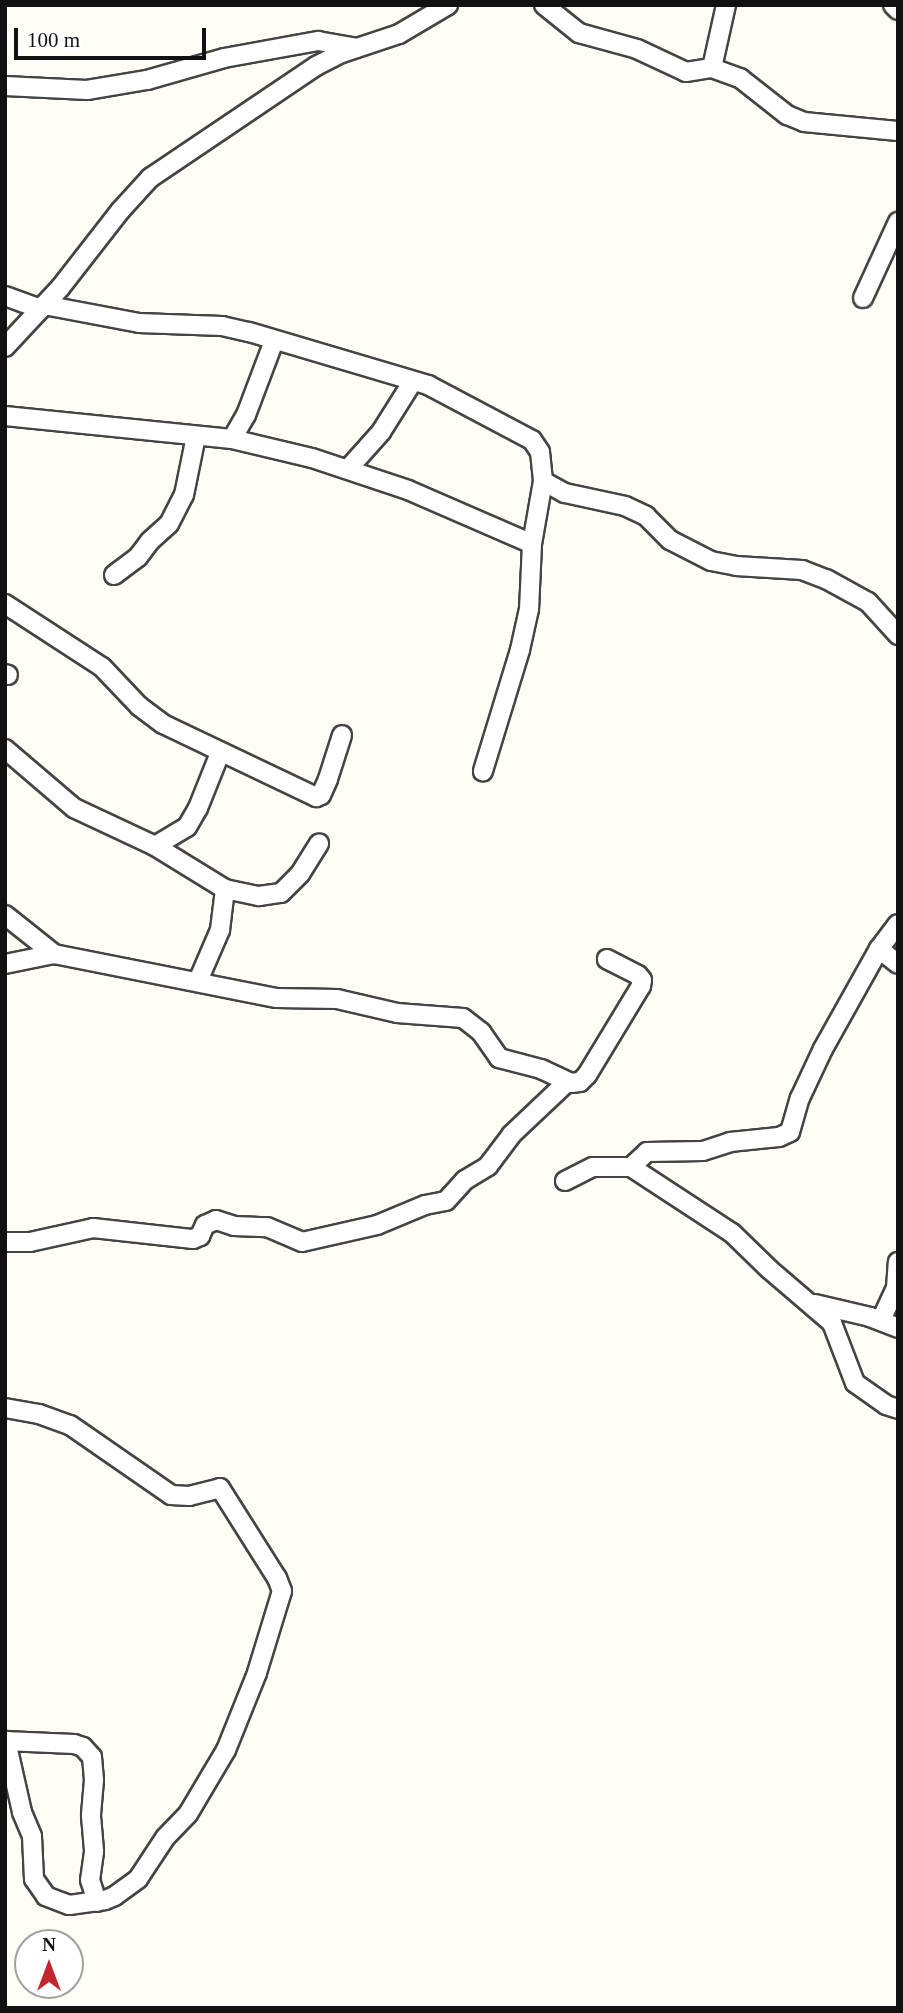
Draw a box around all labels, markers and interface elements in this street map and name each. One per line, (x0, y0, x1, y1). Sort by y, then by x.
scale bar (18, 14, 210, 58)
text: 100 m (27, 28, 80, 52)
north arrow (14, 1929, 84, 1999)
text: N (42, 1934, 56, 1955)

